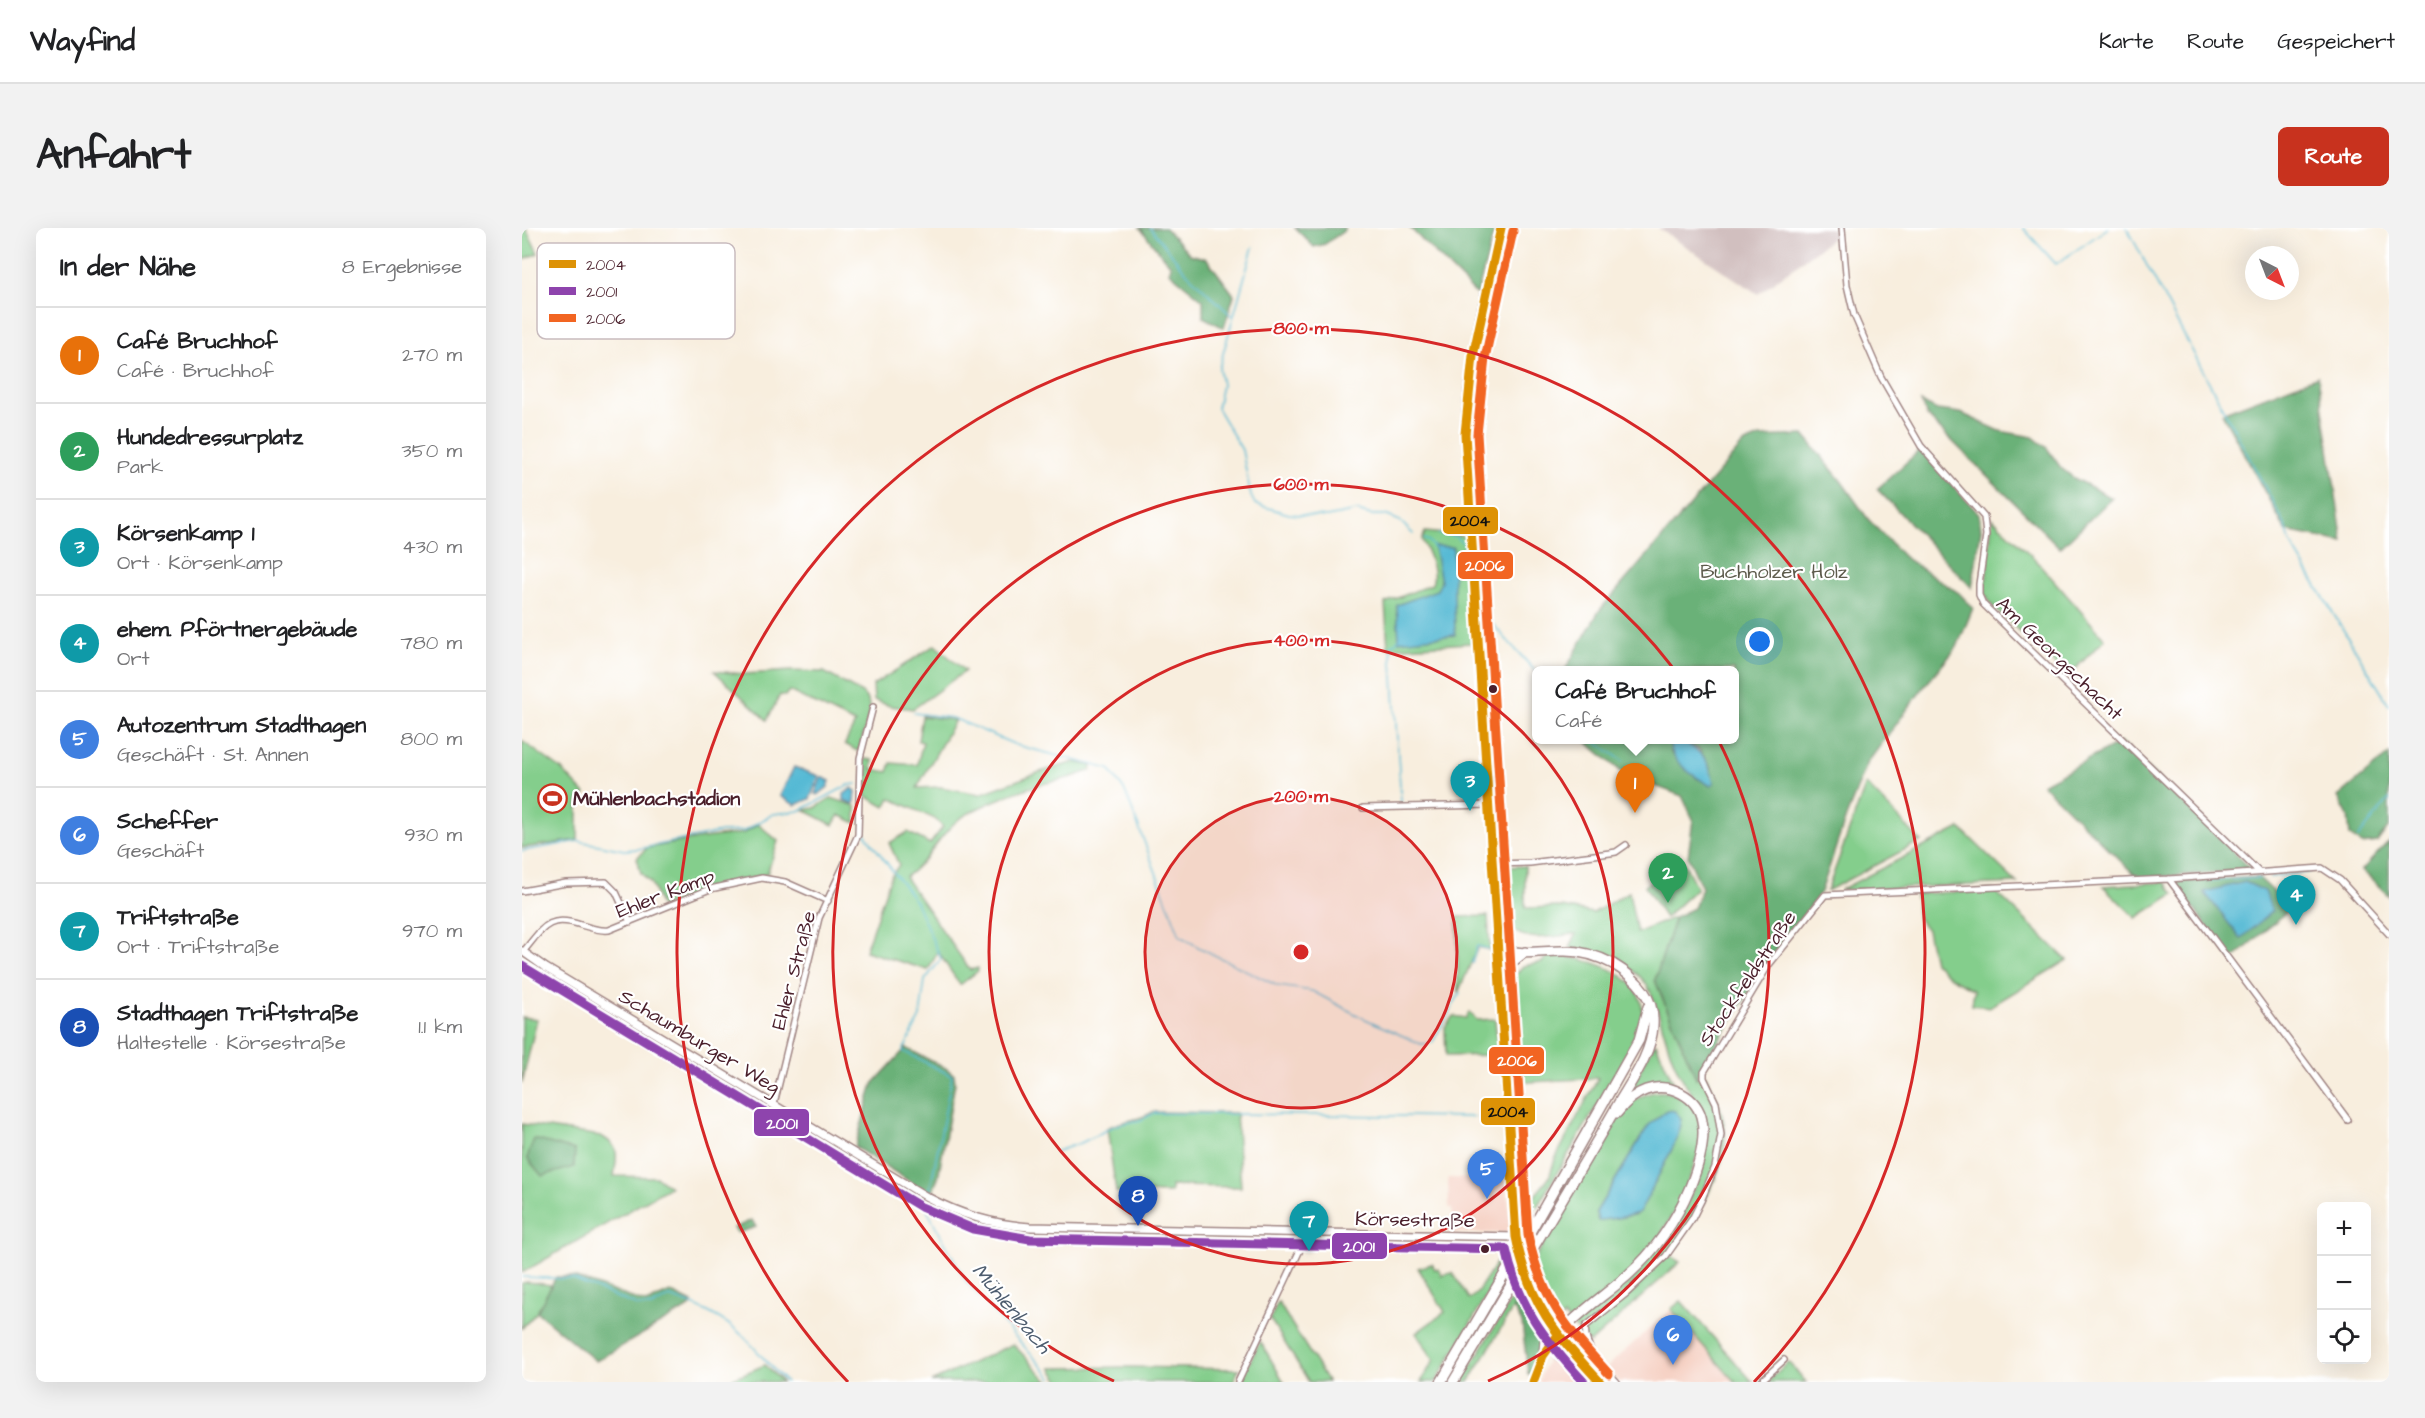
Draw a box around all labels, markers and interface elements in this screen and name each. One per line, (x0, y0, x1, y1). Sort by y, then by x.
text: Wayfind (30, 22, 135, 61)
text: Karte (2099, 27, 2154, 56)
text: Route (2187, 27, 2244, 56)
text: Gespeichert (2277, 27, 2395, 56)
text: Anfahrt (36, 127, 191, 185)
button: Route (2278, 127, 2389, 186)
legend (537, 243, 735, 339)
north arrow (2245, 246, 2299, 300)
text: In der Nähe (60, 249, 196, 285)
text: 8 Ergebnisse (342, 253, 462, 281)
text: 2004 (586, 254, 626, 276)
text: 2001 (586, 281, 617, 303)
text: 2006 (586, 308, 625, 330)
text: 800 m (1273, 316, 1330, 341)
text: Café Bruchhof (117, 326, 278, 357)
text: 1 (78, 341, 81, 369)
text: 270 m (402, 341, 462, 369)
text: Café · Bruchhof (117, 357, 274, 385)
text: Hundedressurplatz (117, 422, 303, 453)
text: 2 (74, 437, 85, 465)
text: 350 m (401, 437, 462, 465)
text: Park (117, 453, 163, 481)
text: 600 m (1273, 472, 1330, 497)
line badge: 2004 (1442, 506, 1499, 535)
text: 2004 (1449, 510, 1490, 532)
text: Körsenkamp 1 (117, 518, 254, 549)
text: 3 (74, 533, 85, 561)
text: 430 m (402, 533, 462, 561)
text: Ort · Körsenkamp (117, 549, 283, 577)
line badge: 2006 (1457, 551, 1514, 580)
text: 2006 (1464, 555, 1505, 577)
park label: Buchholzer Holz (1700, 558, 1848, 586)
street label: Am Georgschacht (1989, 591, 2129, 728)
text: ehem. Pförtnergebäude (117, 614, 357, 645)
your location (1745, 627, 1774, 656)
text: 400 m (1273, 628, 1330, 653)
text: 4 (73, 629, 86, 657)
text: 780 m (401, 629, 462, 657)
text: Ort (117, 645, 150, 673)
popup (1532, 666, 1739, 744)
text: Café Bruchhof (1555, 676, 1716, 707)
unlabelled marker (1487, 683, 1499, 695)
text: Café (1555, 707, 1602, 735)
text: Autozentrum Stadthagen (117, 710, 366, 741)
text: 5 (72, 725, 87, 753)
text: 800 m (400, 725, 462, 753)
text: Geschäft · St. Annen (117, 741, 309, 769)
pin: 3 (1450, 762, 1490, 811)
pin: 1 (1616, 764, 1654, 813)
sports icon: Mühlenbachstadion (536, 782, 568, 814)
text: 200 m (1273, 784, 1329, 809)
place label: Mühlenbachstadion (573, 785, 740, 813)
text: Scheffer (117, 806, 218, 837)
text: 6 (73, 821, 86, 849)
text: 930 m (404, 821, 462, 849)
text: Geschäft (117, 837, 204, 865)
pin: 2 (1648, 854, 1688, 903)
street label: Ehler Kamp (612, 862, 719, 926)
pin: 4 (2276, 876, 2316, 925)
text: Triftstraße (117, 902, 239, 933)
street label: Stockfeldstraße (1692, 905, 1804, 1052)
street label: Ehler Straße (765, 908, 823, 1033)
text: 7 (73, 917, 86, 945)
text: 970 m (402, 917, 462, 945)
text: Ort · Triftstraße (117, 933, 279, 961)
centre of rings (1291, 942, 1311, 962)
street label: Schaumburger Weg (613, 983, 785, 1102)
text: Stadthagen Triftstraße (117, 998, 358, 1029)
text: 8 (73, 1013, 86, 1041)
text: 1.1 km (418, 1013, 462, 1041)
text: Haltestelle · Körsestraße (117, 1029, 346, 1057)
line badge: 2006 (1488, 1046, 1545, 1075)
text: 2006 (1496, 1050, 1537, 1072)
line badge: 2004 (1480, 1097, 1536, 1126)
text: 2004 (1487, 1101, 1528, 1123)
line badge: 2001 (753, 1108, 810, 1137)
text: 2001 (765, 1113, 799, 1135)
pin: 5 (1468, 1150, 1506, 1199)
pin: 8 (1118, 1176, 1158, 1226)
pin: 7 (1290, 1202, 1328, 1251)
map controls (2317, 1202, 2371, 1364)
button: + (2317, 1202, 2371, 1256)
street label: Körsestraße (1355, 1205, 1475, 1235)
line badge: 2001 (1331, 1232, 1388, 1260)
text: 2001 (1342, 1236, 1376, 1258)
unlabelled marker (1479, 1243, 1491, 1255)
button: − (2317, 1256, 2371, 1310)
water label: Mühlenbach (965, 1257, 1059, 1361)
button: locate (2317, 1310, 2371, 1364)
pin: 6 (1654, 1316, 1692, 1365)

